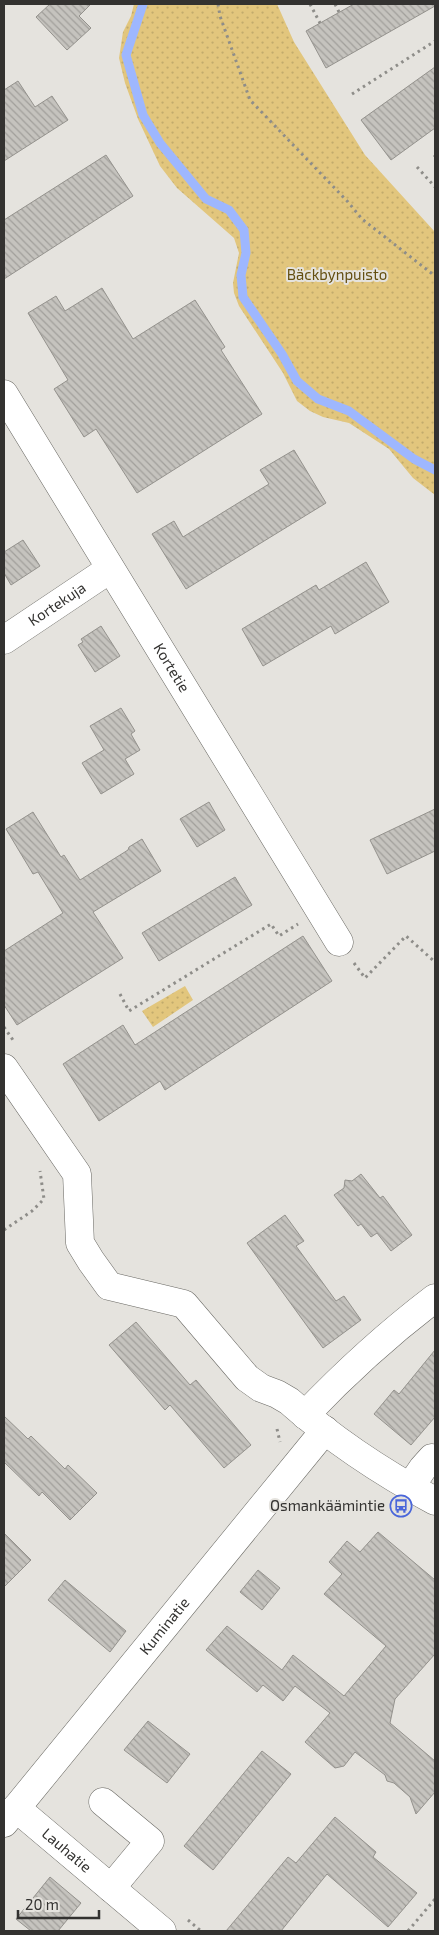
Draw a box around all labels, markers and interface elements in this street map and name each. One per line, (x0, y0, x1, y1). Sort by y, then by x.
park label: Bäckbynpuisto (287, 265, 387, 283)
street label: Kortekuja (25, 578, 89, 629)
street label: Kortetie (150, 639, 194, 695)
bus stop icon: Osmankäämintie (389, 1494, 413, 1518)
place label: Osmankäämintie (270, 1496, 385, 1514)
street label: Kuminatie (135, 1593, 193, 1658)
street label: Lauhatie (39, 1824, 95, 1876)
scale bar (18, 1888, 99, 1920)
text: 20 m (25, 1895, 59, 1913)

